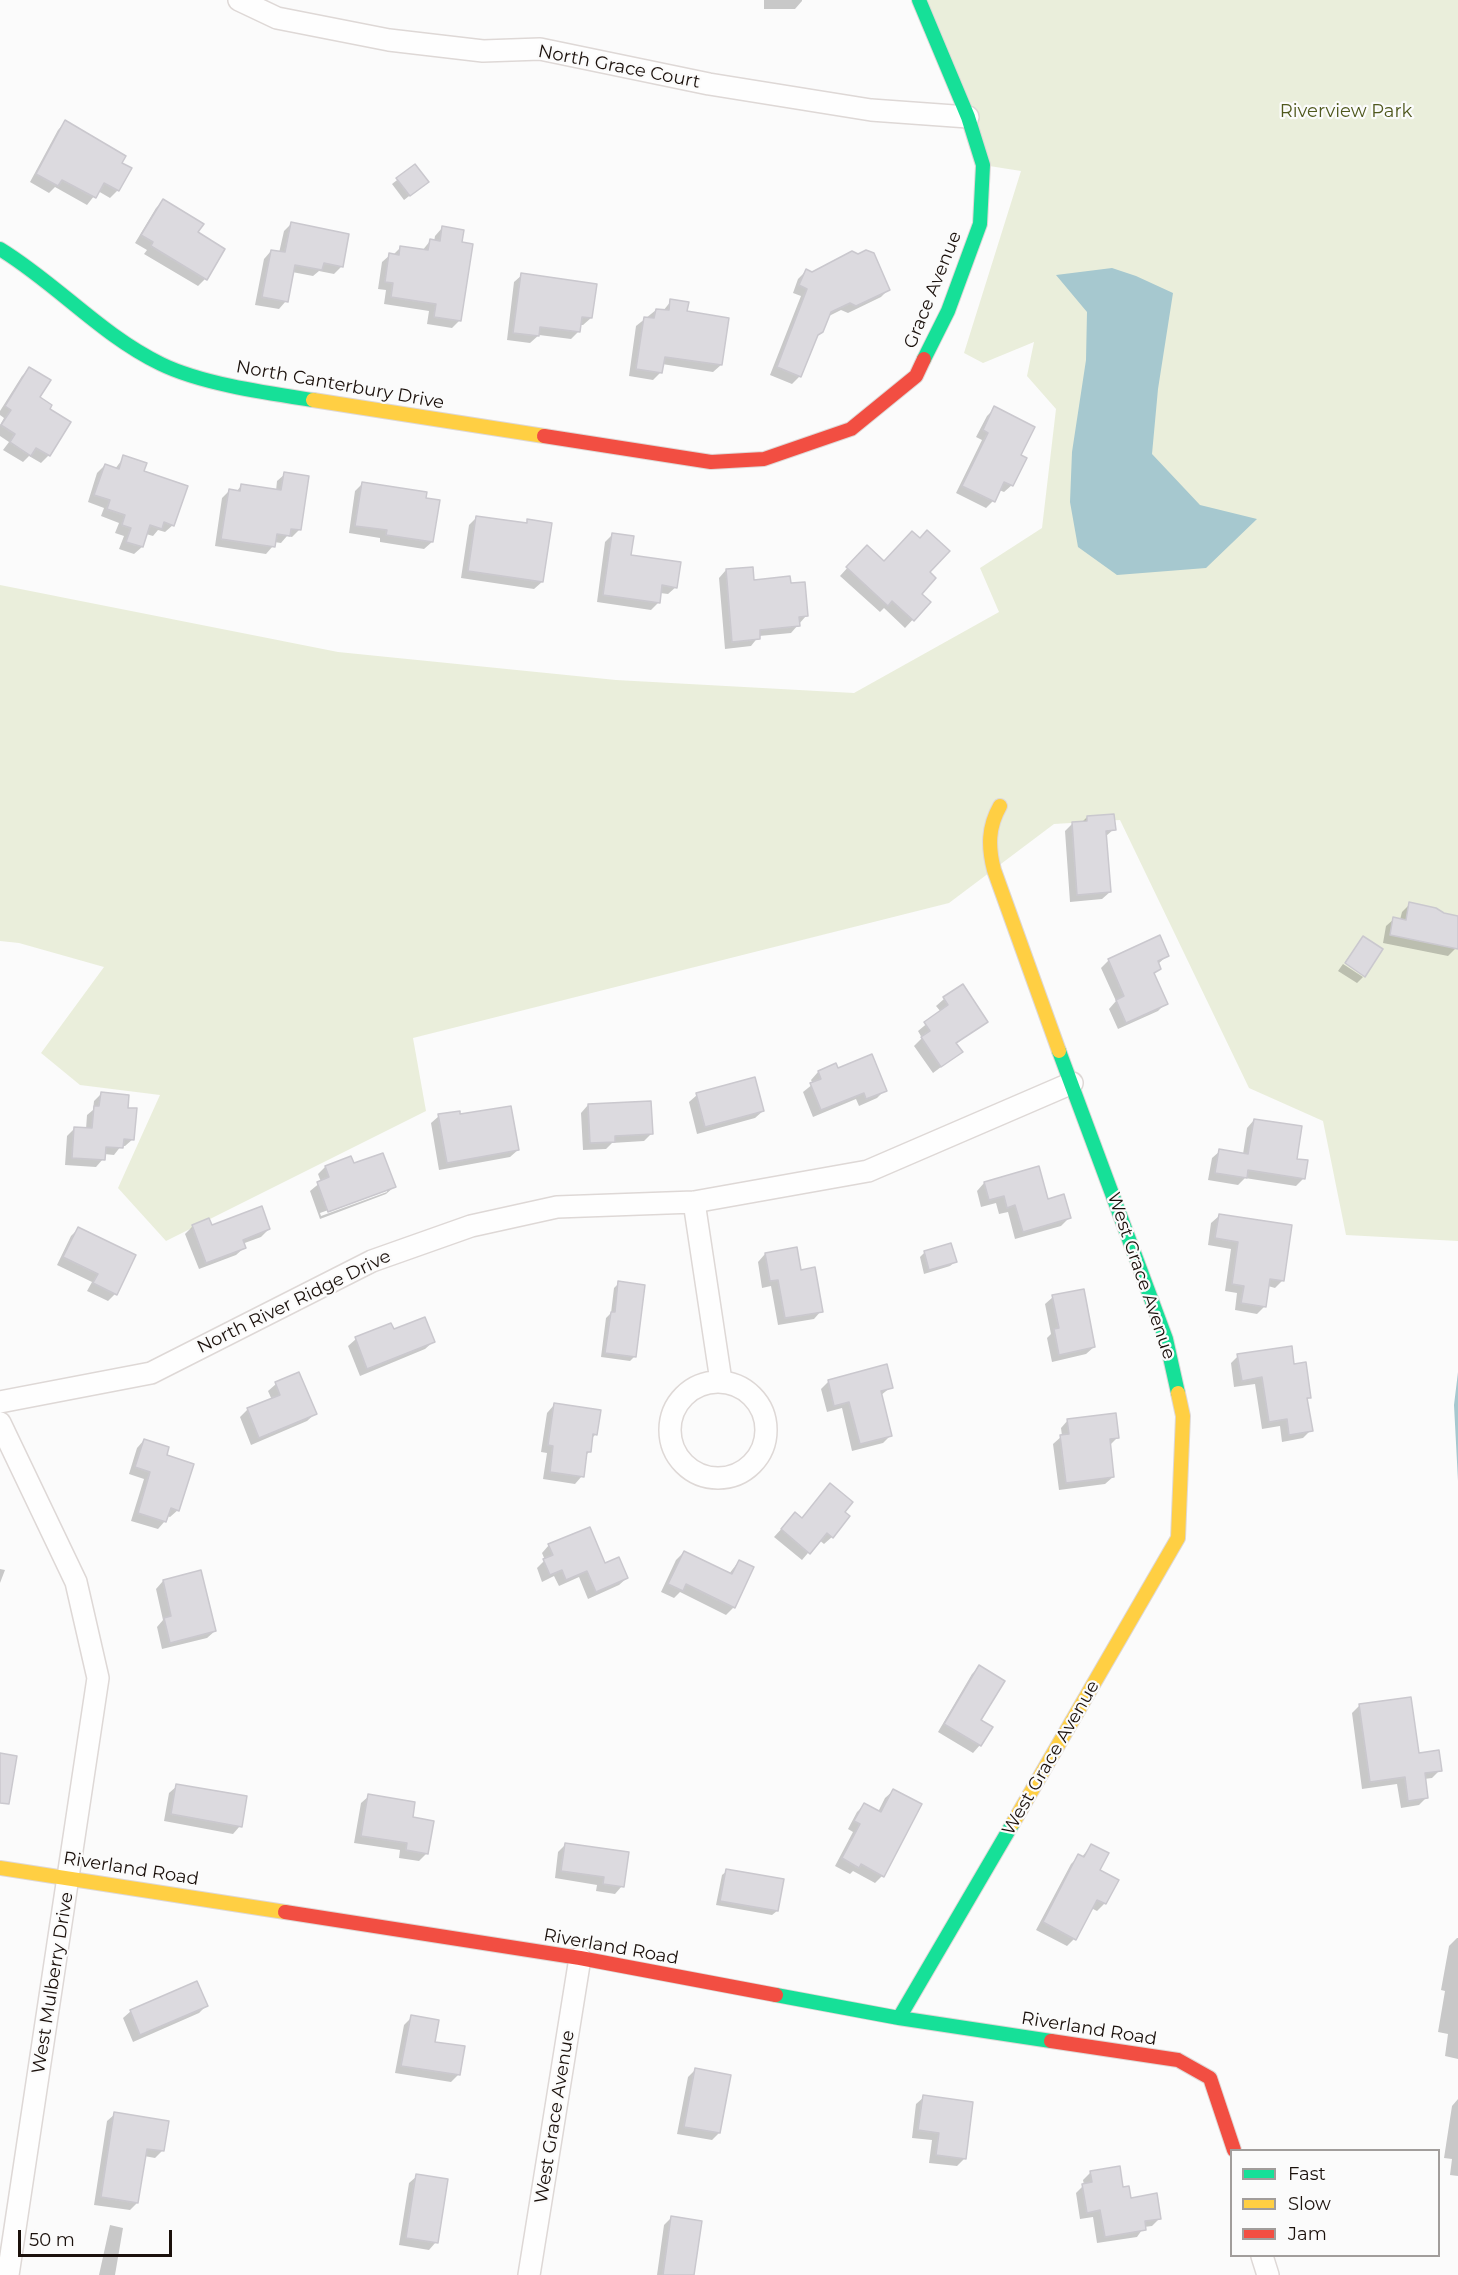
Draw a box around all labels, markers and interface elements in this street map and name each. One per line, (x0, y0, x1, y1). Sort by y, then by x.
street label: North Grace Court (536, 41, 702, 93)
park label: Riverview Park (1280, 101, 1412, 123)
street label: Grace Avenue (900, 228, 966, 352)
street label: North Canterbury Drive (234, 356, 446, 414)
street label: West Grace Avenue (1102, 1190, 1180, 1362)
street label: North River Ridge Drive (194, 1246, 394, 1358)
street label: West Grace Avenue (998, 1677, 1104, 1839)
street label: Riverland Road (62, 1848, 200, 1890)
street label: West Mulberry Drive (28, 1891, 78, 2075)
street label: Riverland Road (542, 1924, 680, 1970)
street label: Riverland Road (1020, 2008, 1158, 2050)
street label: West Grace Avenue (531, 2029, 579, 2205)
legend (1230, 2149, 1440, 2257)
text: Fast (1288, 2163, 1326, 2185)
text: Slow (1288, 2193, 1331, 2215)
scale bar (21, 2218, 176, 2256)
text: Jam (1288, 2223, 1327, 2245)
text: 50 m (29, 2229, 75, 2251)

